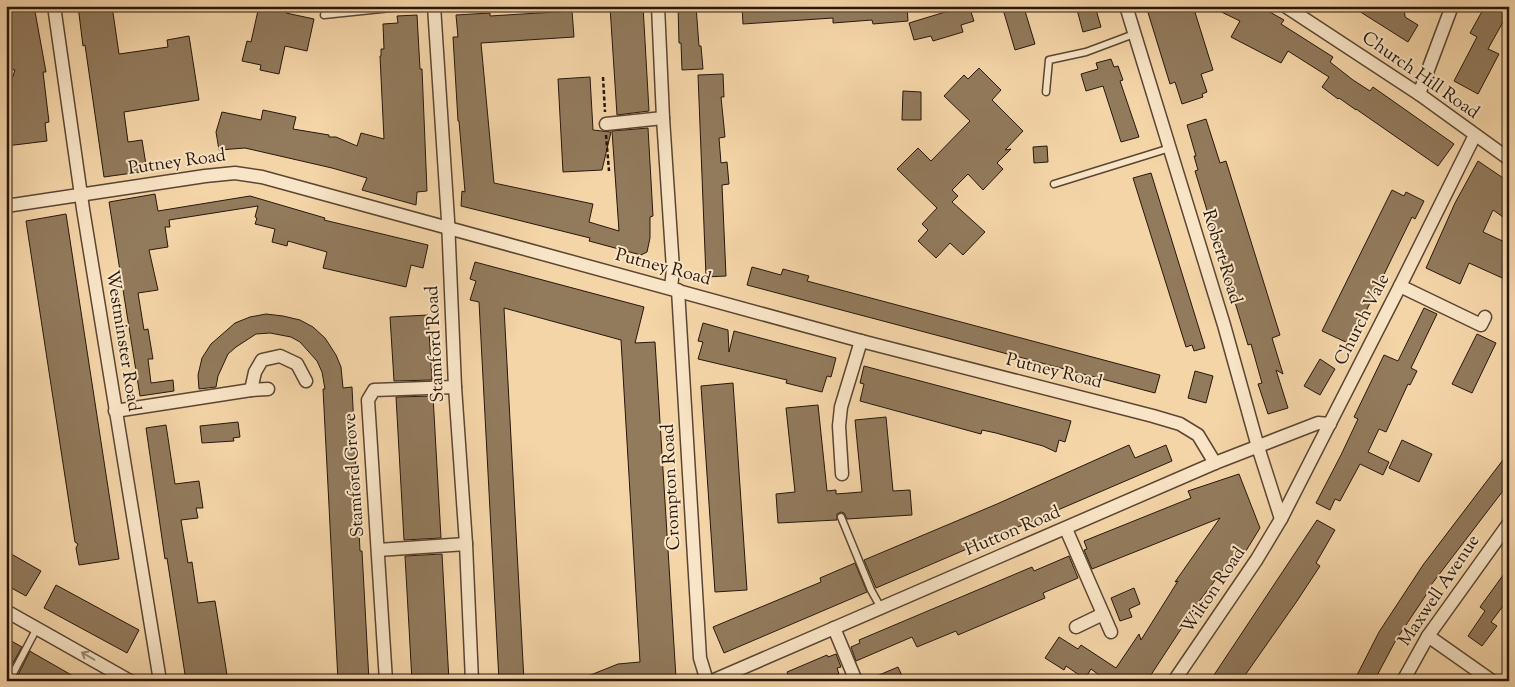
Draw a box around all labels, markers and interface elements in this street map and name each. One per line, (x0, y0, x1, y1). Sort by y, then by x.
street label: Church Hill Road (1356, 26, 1484, 126)
street label: Putney Road (127, 143, 227, 183)
street label: Robert Road (1194, 207, 1248, 307)
street label: Putney Road (612, 243, 714, 293)
street label: Westminster Road (98, 268, 146, 414)
street label: Church Vale (1329, 270, 1397, 370)
street label: Stamford Road (420, 285, 452, 403)
street label: Putney Road (1003, 347, 1105, 397)
street label: Stamford Grove (338, 412, 372, 538)
street label: Crompton Road (656, 423, 688, 551)
street label: Hutton Road (961, 500, 1065, 564)
street label: Maxwell Avenue (1393, 530, 1487, 652)
street label: Wilton Road (1175, 542, 1253, 640)
one-way arrow (82, 651, 96, 661)

